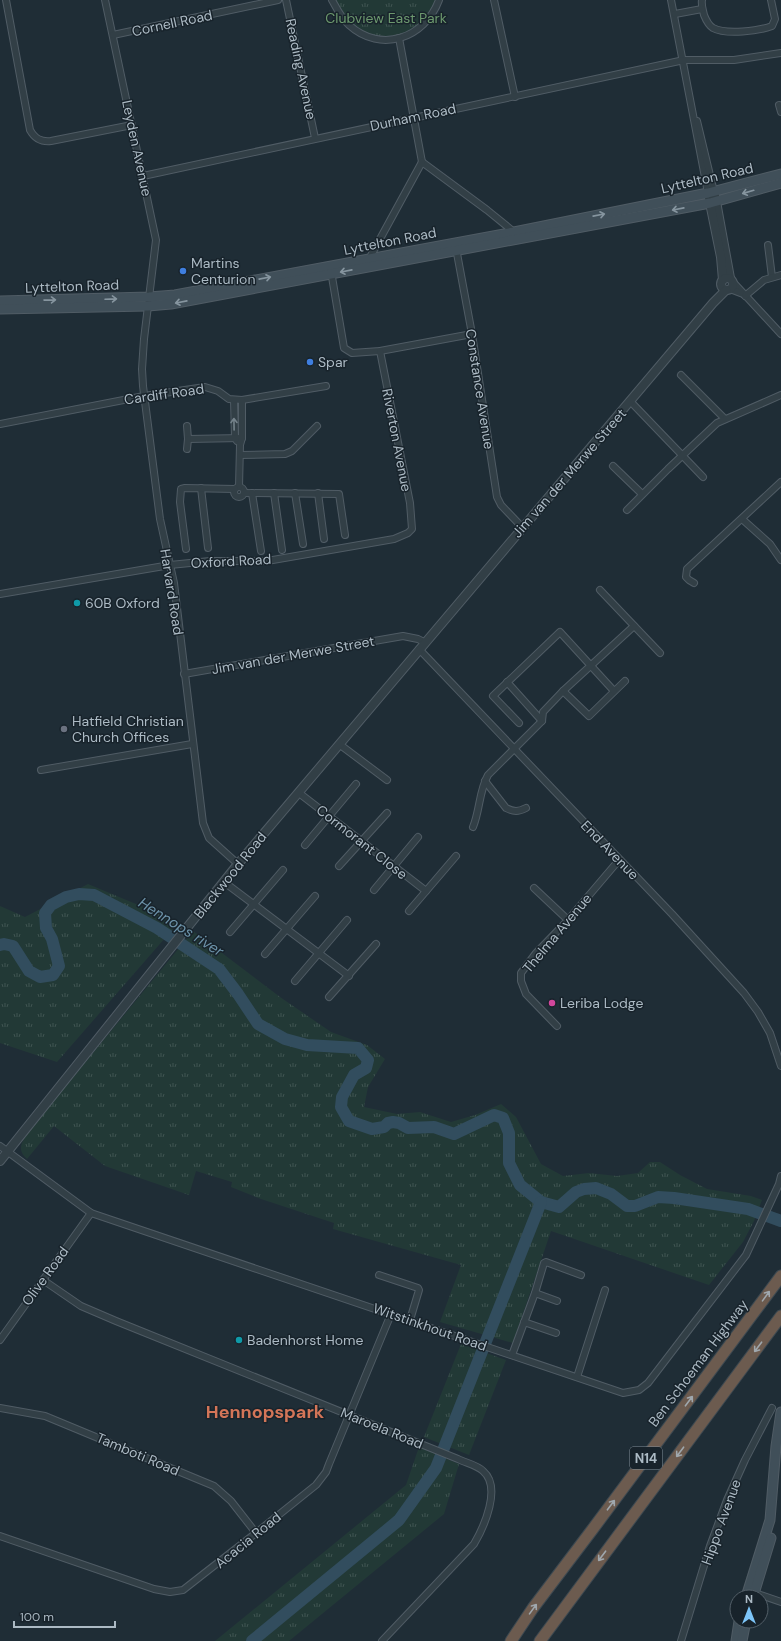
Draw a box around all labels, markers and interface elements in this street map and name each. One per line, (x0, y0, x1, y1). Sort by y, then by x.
street label: Cornell Road (130, 6, 214, 40)
park label: Clubview East Park (325, 9, 447, 27)
street label: Reading Avenue (282, 17, 320, 121)
street label: Leyden Avenue (118, 98, 156, 198)
street label: Durham Road (368, 99, 458, 135)
street label: Lyttelton Road (659, 159, 755, 197)
one-way arrow (742, 189, 755, 196)
one-way arrow (672, 205, 685, 213)
one-way arrow (592, 211, 605, 219)
street label: Lyttelton Road (342, 223, 438, 259)
place label: Martins Centurion (191, 254, 255, 288)
marker: Martins Centurion (178, 266, 188, 276)
one-way arrow (340, 267, 353, 275)
one-way arrow (258, 274, 271, 282)
street label: Lyttelton Road (25, 275, 119, 297)
one-way arrow (104, 295, 117, 302)
one-way arrow (43, 297, 56, 304)
one-way arrow (175, 298, 188, 306)
street label: Constance Avenue (462, 328, 498, 450)
place label: Spar (318, 353, 348, 371)
marker: Spar (305, 357, 315, 367)
street label: Cardiff Road (123, 379, 205, 409)
street label: Riverton Avenue (378, 387, 416, 493)
street label: Jim van der Merwe Street (508, 405, 630, 541)
one-way arrow (231, 418, 238, 431)
street label: Harvard Road (156, 548, 188, 636)
street label: Oxford Road (190, 550, 272, 572)
place label: 60B Oxford (85, 594, 160, 612)
marker: 60B Oxford (72, 598, 82, 608)
street label: Jim van der Merwe Street (210, 632, 376, 678)
place label: Hatfield Christian Church Offices (72, 712, 184, 746)
marker: Hatfield Christian Church Offices (59, 724, 69, 734)
street label: Cormorant Close (313, 801, 411, 883)
street label: End Avenue (577, 816, 643, 884)
street label: Blackwood Road (190, 828, 270, 922)
street label: Thelma Avenue (518, 890, 596, 976)
water label: Hennops river (134, 893, 228, 961)
place label: Leriba Lodge (560, 994, 643, 1012)
marker: Leriba Lodge (547, 998, 557, 1008)
street label: Olive Road (18, 1243, 72, 1309)
one-way arrow (762, 1291, 770, 1302)
street label: Ben Schoeman Highway (644, 1296, 752, 1430)
street label: Witstinkhout Road (371, 1299, 489, 1355)
place label: Badenhorst Home (247, 1331, 364, 1349)
marker: Badenhorst Home (234, 1335, 244, 1345)
one-way arrow (754, 1342, 762, 1353)
one-way arrow (684, 1395, 693, 1406)
district label: Hennopspark (206, 1400, 325, 1424)
street label: Maroela Road (338, 1403, 426, 1453)
street label: Tamboti Road (94, 1428, 182, 1480)
one-way arrow (676, 1446, 684, 1457)
road number: N14 (630, 1447, 662, 1469)
street label: Hippo Avenue (697, 1477, 745, 1567)
one-way arrow (607, 1500, 615, 1511)
street label: Acacia Road (211, 1508, 285, 1572)
one-way arrow (598, 1550, 607, 1561)
north arrow (729, 1589, 769, 1629)
text: N (745, 1592, 753, 1606)
scale bar (14, 1603, 115, 1629)
one-way arrow (529, 1604, 537, 1615)
text: 100 m (20, 1609, 54, 1625)

